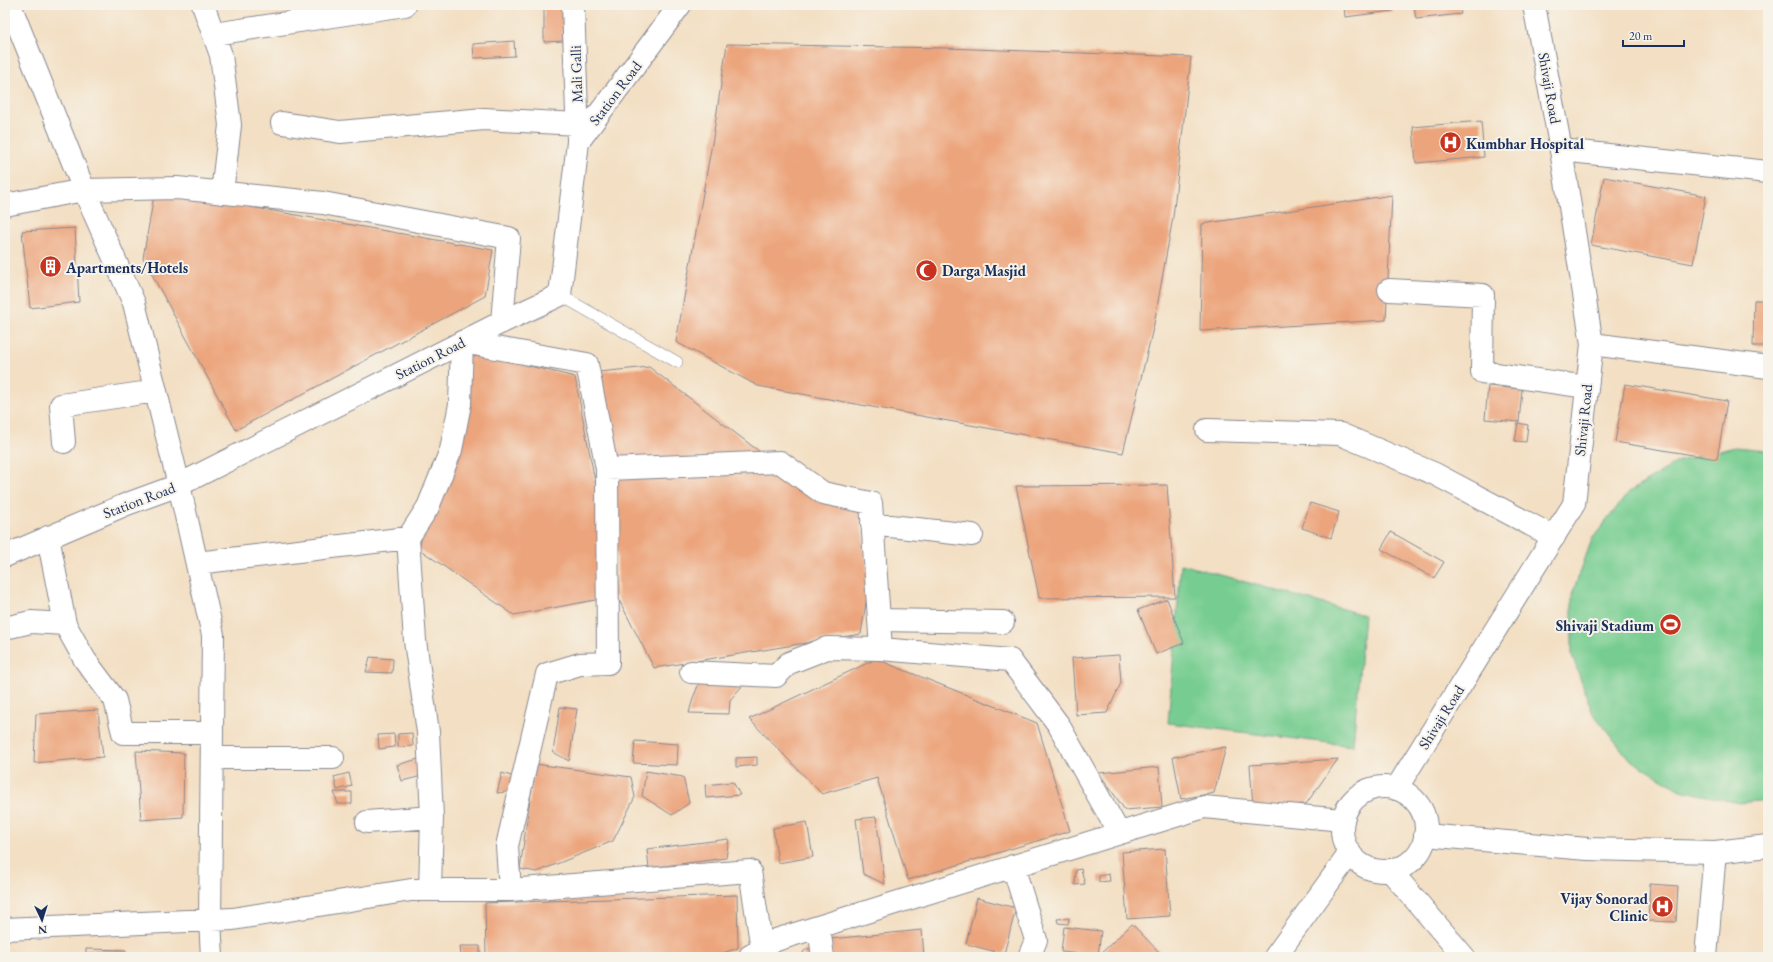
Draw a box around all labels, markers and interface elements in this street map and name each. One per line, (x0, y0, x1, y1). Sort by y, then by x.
scale bar (1623, 22, 1684, 48)
text: 20 m (1629, 28, 1653, 44)
street label: Mali Galli (565, 45, 586, 103)
street label: Shivaji Road (1534, 51, 1566, 126)
street label: Station Road (585, 57, 646, 129)
hospital icon: Kumbhar Hospital (1437, 130, 1463, 156)
place label: Kumbhar Hospital (1466, 134, 1585, 153)
building icon: Apartments/Hotels (38, 254, 64, 280)
mosque icon: Darga Masjid (913, 257, 939, 283)
place label: Apartments/Hotels (65, 258, 188, 277)
place label: Darga Masjid (942, 261, 1027, 280)
street label: Station Road (392, 332, 468, 384)
street label: Shivaji Road (1570, 383, 1596, 457)
street label: Station Road (100, 477, 178, 522)
sports icon: Shivaji Stadium (1657, 612, 1683, 638)
place label: Shivaji Stadium (1556, 616, 1654, 635)
street label: Shivaji Road (1414, 681, 1468, 753)
place label: Vijay Sonorad Clinic (1560, 889, 1649, 925)
hospital icon: Vijay Sonorad Clinic (1650, 894, 1676, 920)
north arrow (22, 900, 62, 940)
text: N (38, 923, 48, 937)

